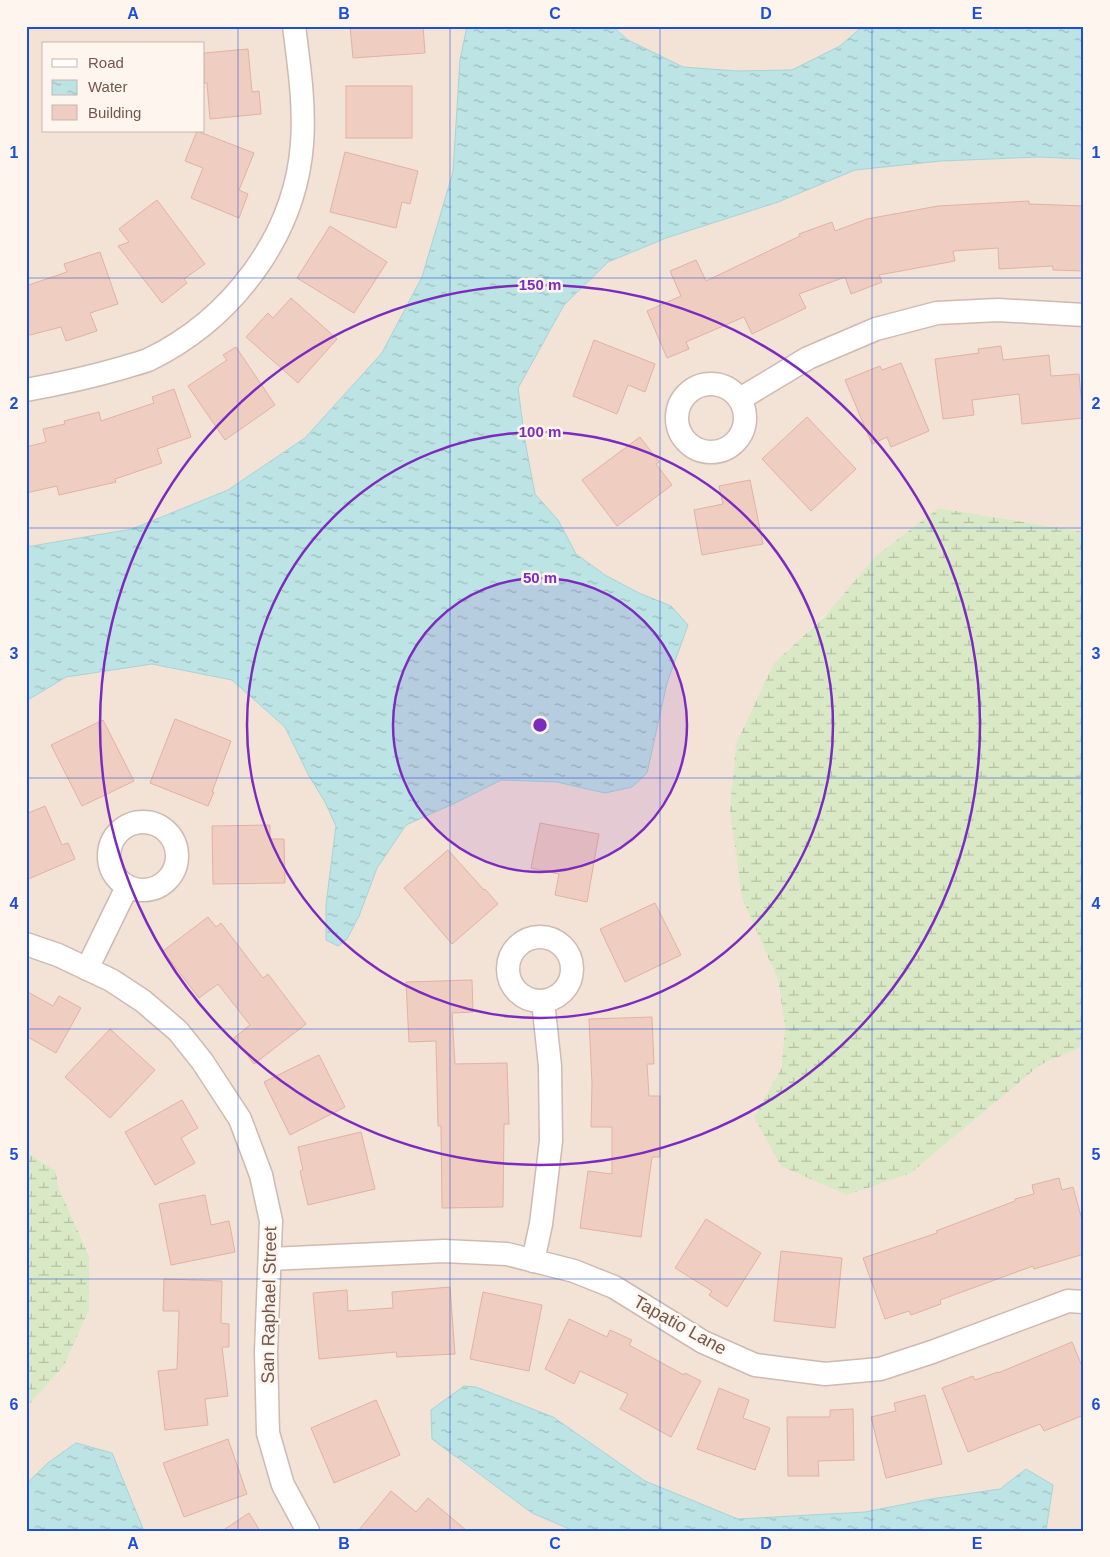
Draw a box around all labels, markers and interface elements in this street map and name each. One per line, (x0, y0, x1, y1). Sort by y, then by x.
text: A (127, 5, 139, 22)
text: B (338, 5, 350, 22)
text: C (549, 5, 561, 22)
text: D (760, 5, 772, 22)
text: E (972, 5, 983, 22)
legend (42, 42, 205, 132)
text: Road (88, 54, 124, 71)
text: Water (88, 78, 127, 95)
text: Building (88, 104, 141, 121)
text: 1 (10, 144, 19, 161)
text: 1 (1092, 144, 1101, 161)
text: 150 m (519, 276, 561, 293)
text: 2 (10, 395, 19, 412)
text: 2 (1092, 395, 1101, 412)
text: 100 m (519, 423, 561, 440)
text: 50 m (523, 569, 557, 586)
text: 3 (10, 645, 19, 662)
text: 3 (1092, 645, 1101, 662)
centre of rings (531, 716, 549, 734)
text: 4 (10, 895, 19, 912)
text: 4 (1092, 895, 1101, 912)
text: 5 (10, 1146, 19, 1163)
text: 5 (1092, 1146, 1101, 1163)
street label: San Raphael Street (258, 1226, 280, 1384)
street label: Tapatio Lane (630, 1291, 730, 1359)
text: 6 (10, 1396, 19, 1413)
text: 6 (1092, 1396, 1101, 1413)
text: A (127, 1535, 139, 1552)
text: B (338, 1535, 350, 1552)
text: C (549, 1535, 561, 1552)
text: D (760, 1535, 772, 1552)
text: E (972, 1535, 983, 1552)

